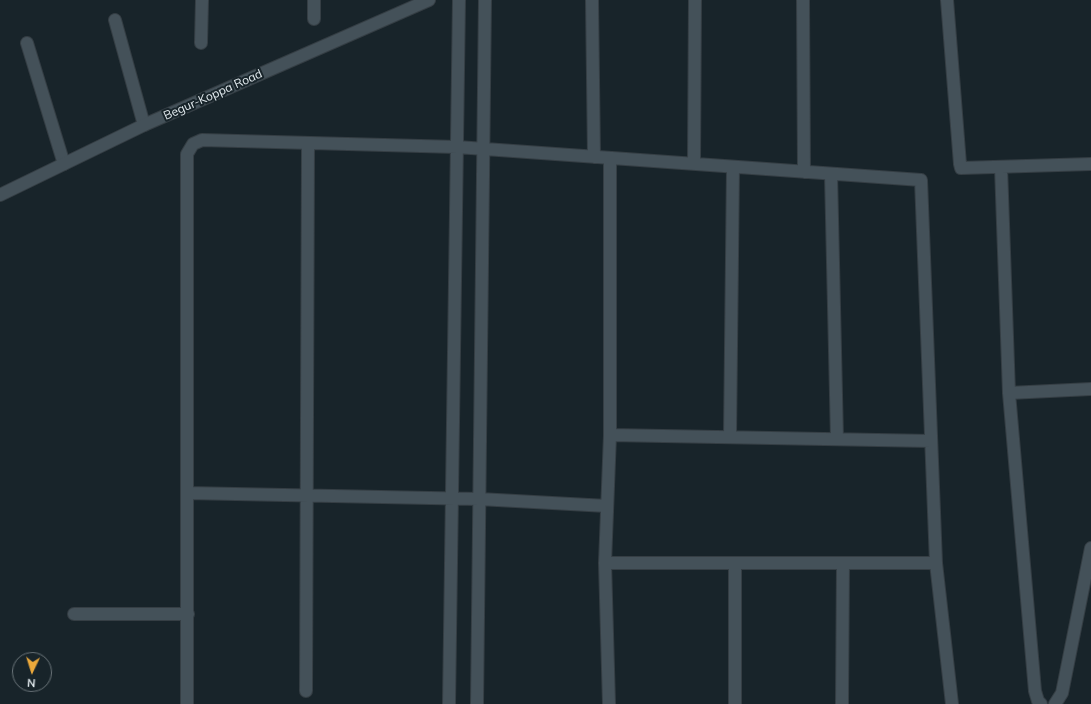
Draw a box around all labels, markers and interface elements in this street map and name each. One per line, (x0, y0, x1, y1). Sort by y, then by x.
street label: Begur-Koppa Road (161, 67, 265, 123)
north arrow (12, 652, 52, 692)
text: N (27, 676, 36, 690)

